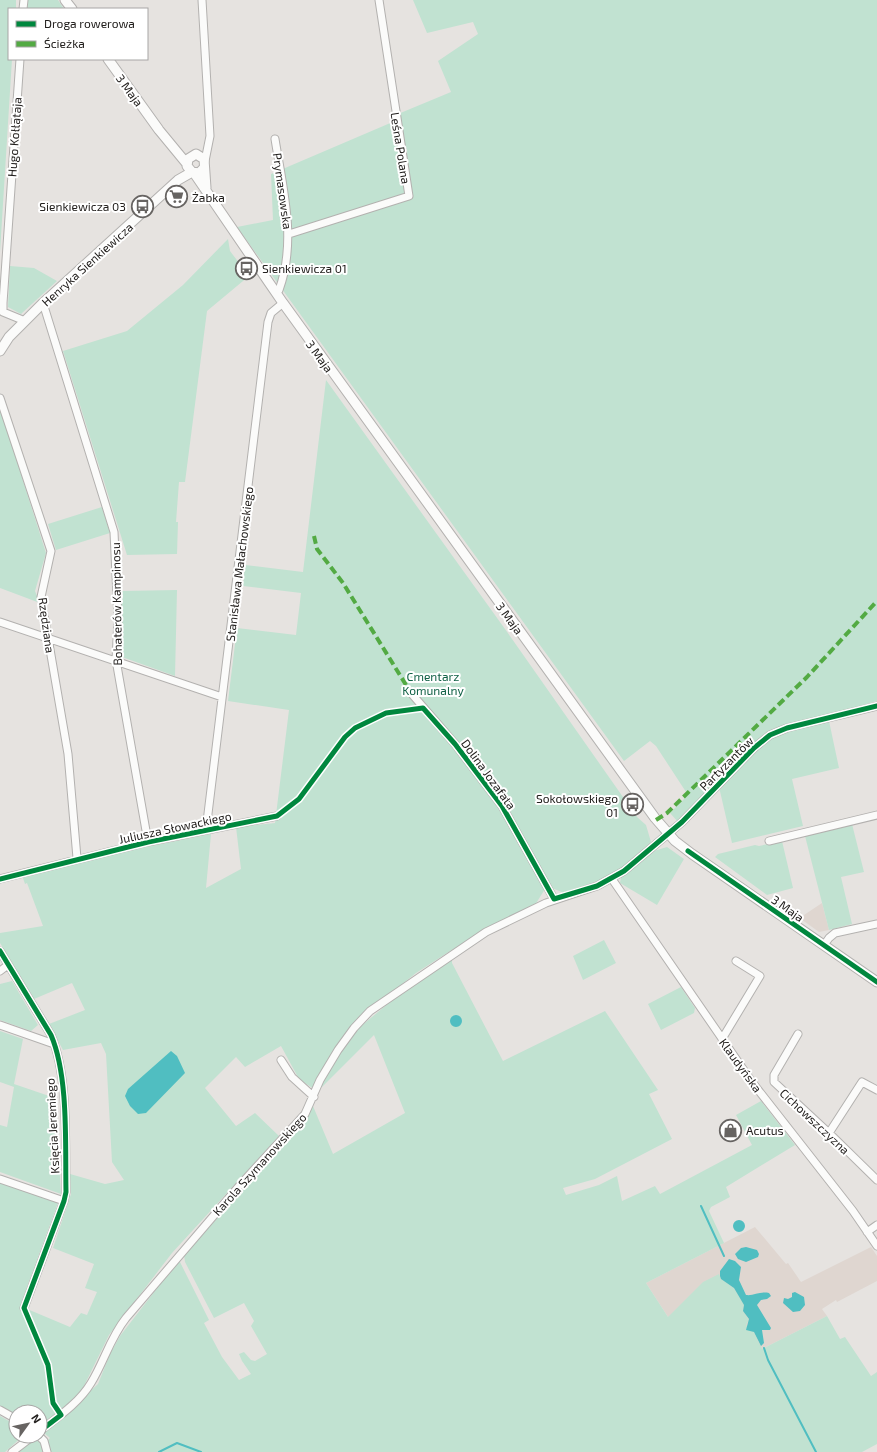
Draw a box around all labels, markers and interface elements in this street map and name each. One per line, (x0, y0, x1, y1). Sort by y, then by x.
legend (8, 8, 148, 60)
text: Droga rowerowa (44, 16, 135, 30)
text: Ścieżka (44, 36, 85, 50)
street label: 3 Maja (113, 71, 146, 109)
street label: Hugo Kołłątaja (4, 97, 25, 177)
street label: Leśna Polana (388, 111, 414, 185)
street label: Prymasowska (271, 152, 295, 230)
supermarket icon: Żabka (163, 184, 189, 210)
place label: Żabka (192, 190, 225, 204)
bus stop icon: Sienkiewicza 03 (129, 193, 155, 219)
place label: Sienkiewicza 03 (39, 199, 126, 213)
street label: Henryka Sienkiewicza (38, 219, 136, 309)
bus stop icon: Sienkiewicza 01 (234, 255, 260, 281)
place label: Sienkiewicza 01 (262, 261, 347, 275)
street label: 3 Maja (303, 337, 336, 375)
street label: Stanisława Małachowskiego (223, 486, 255, 642)
street label: Bohaterów Kampinosu (108, 542, 124, 666)
street label: Rzędziana (36, 596, 58, 654)
street label: 3 Maja (493, 599, 526, 637)
park label: Cmentarz Komunalny (402, 669, 464, 697)
street label: Partyzantów (696, 733, 756, 793)
street label: Dolina Jozafata (459, 736, 519, 812)
place label: Sokołowskiego 01 (536, 791, 618, 819)
bus stop icon: Sokołowskiego 01 (620, 792, 646, 818)
street label: Juliusza Słowackiego (118, 808, 233, 846)
street label: 3 Maja (769, 892, 807, 925)
street label: Klaudyńska (717, 1035, 765, 1095)
street label: Księcia Jeremiego (43, 1078, 61, 1174)
street label: Cichowszczyzna (777, 1085, 853, 1157)
street label: Karola Szymanowskiego (209, 1110, 309, 1218)
shop icon: Acutus (717, 1117, 743, 1143)
place label: Acutus (746, 1123, 784, 1137)
north arrow (8, 1404, 48, 1444)
text: N (29, 1411, 44, 1425)

